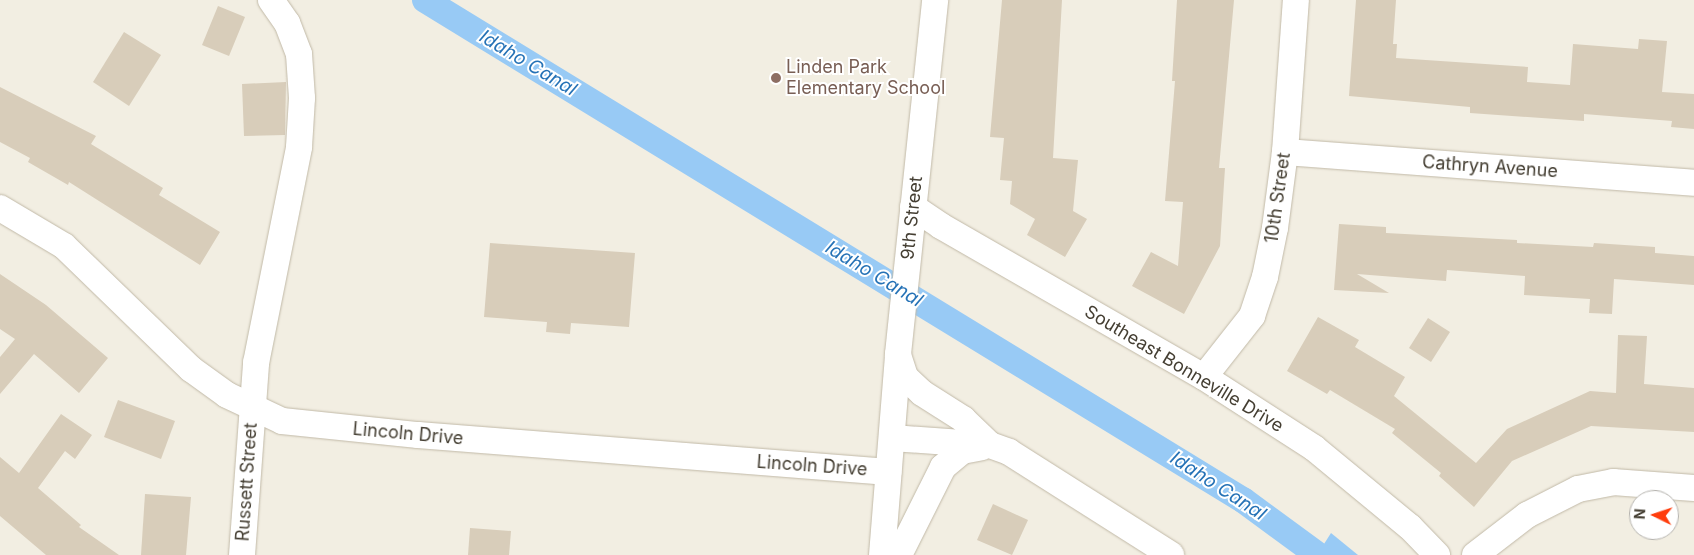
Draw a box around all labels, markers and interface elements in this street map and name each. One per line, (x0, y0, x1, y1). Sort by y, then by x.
water label: Idaho Canal (475, 25, 581, 101)
place label: Linden Park Elementary School (786, 57, 945, 100)
marker: Linden Park Elementary School (770, 72, 782, 84)
street label: 10th Street (1261, 151, 1295, 245)
street label: Cathryn Avenue (1421, 151, 1559, 183)
street label: 9th Street (897, 175, 927, 261)
water label: Idaho Canal (821, 236, 927, 312)
street label: Southeast Bonneville Drive (1081, 301, 1287, 437)
street label: Lincoln Drive (352, 418, 464, 450)
street label: Russett Street (232, 422, 262, 542)
water label: Idaho Canal (1166, 447, 1270, 525)
street label: Lincoln Drive (756, 451, 868, 481)
north arrow (1629, 490, 1679, 540)
text: N (1631, 508, 1648, 520)

